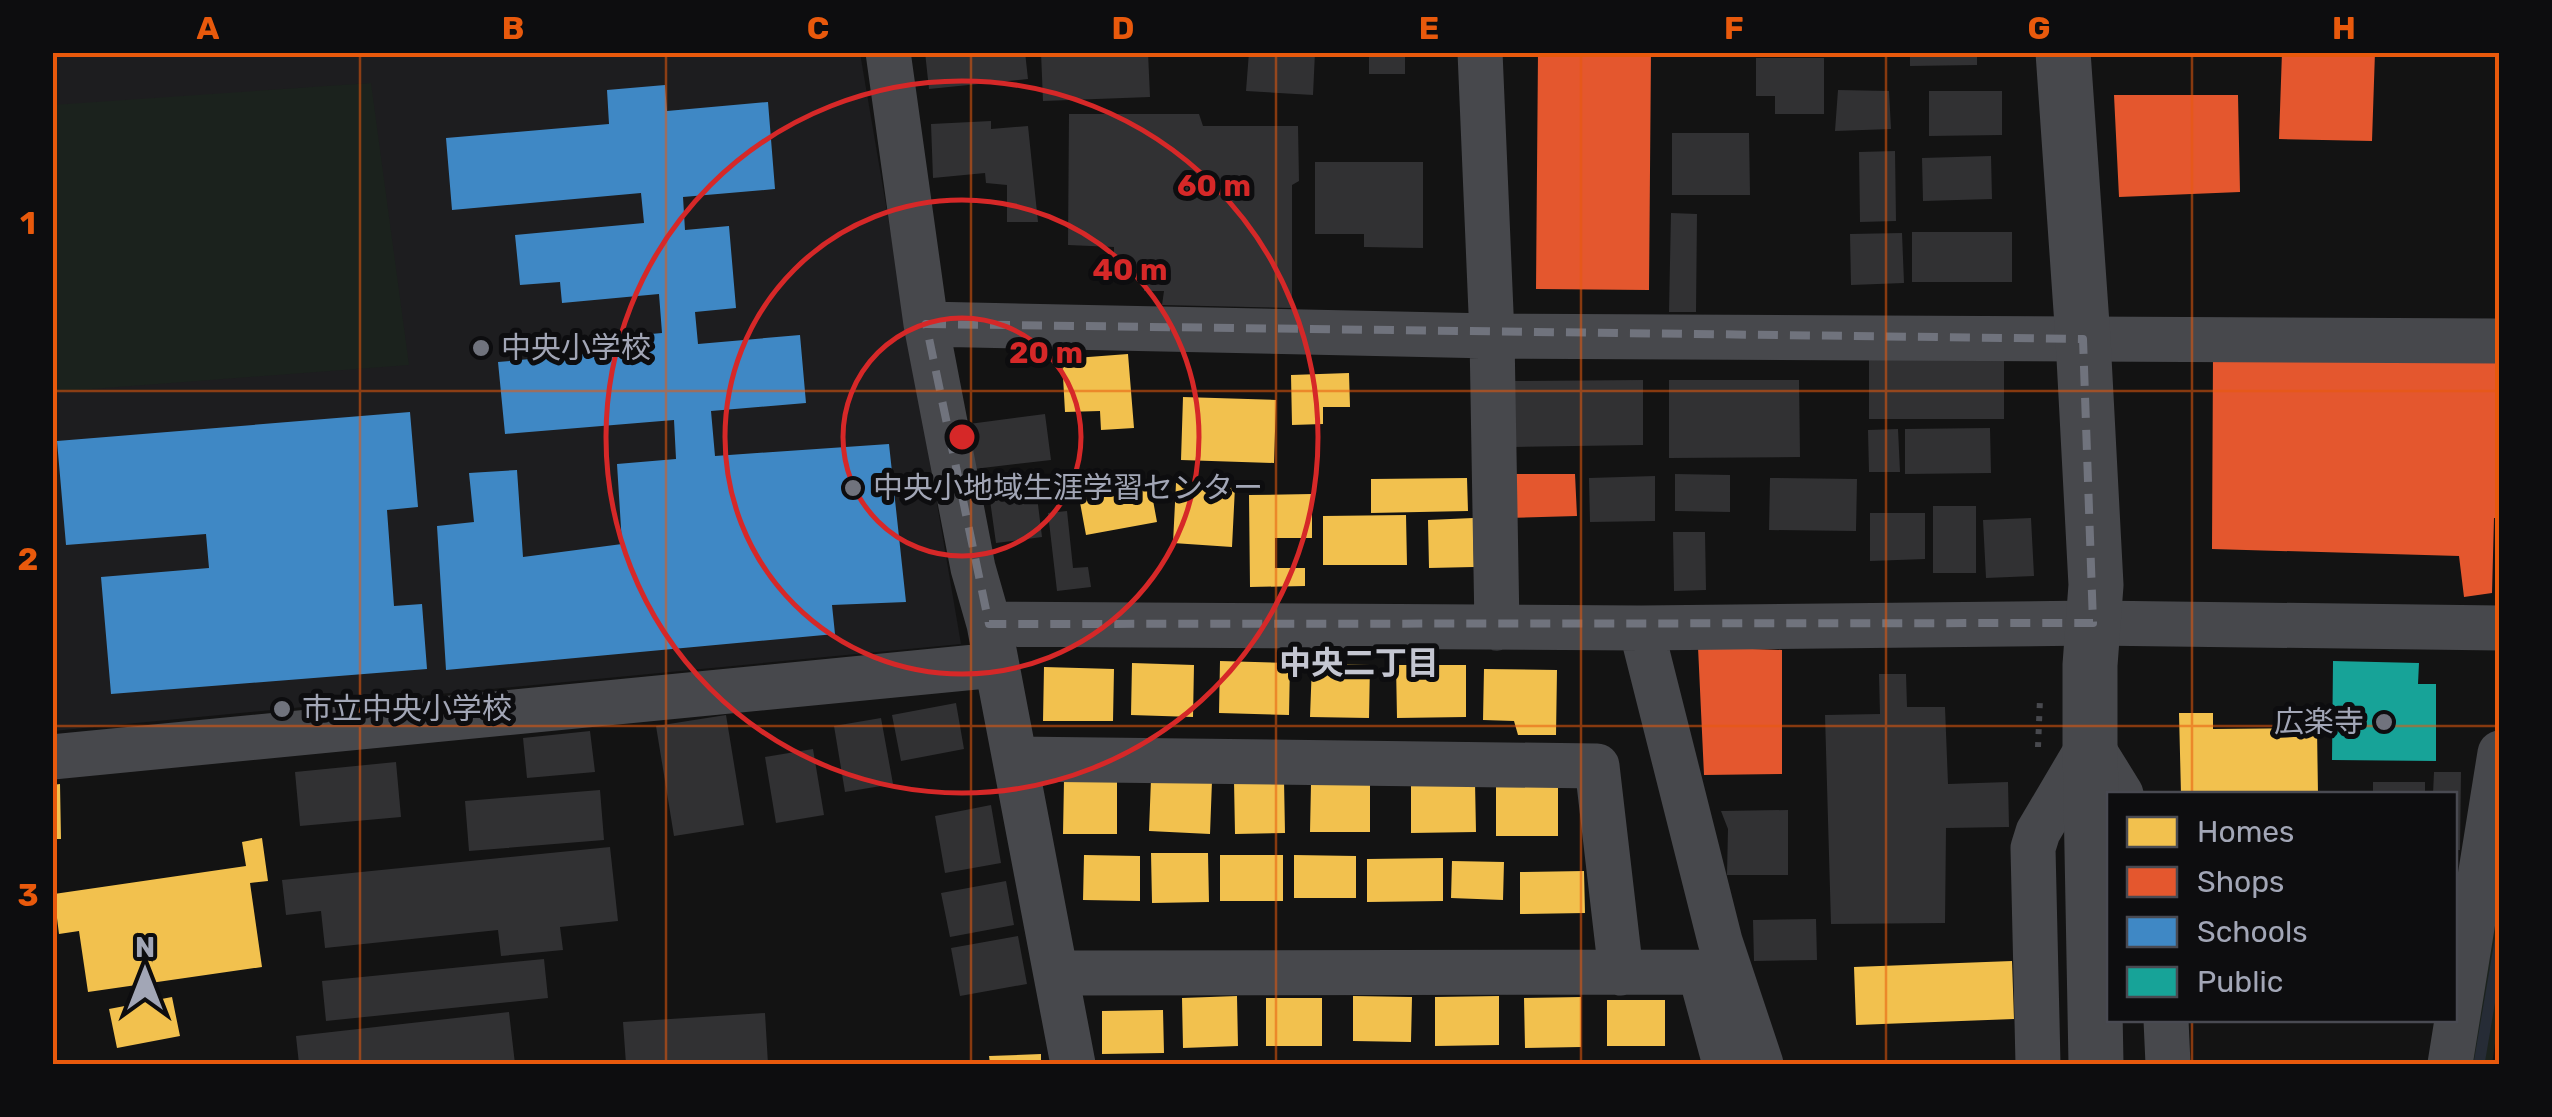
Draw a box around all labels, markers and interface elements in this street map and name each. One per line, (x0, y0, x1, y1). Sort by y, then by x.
text: A (197, 9, 220, 47)
text: B (502, 9, 524, 47)
text: C (807, 9, 829, 47)
text: D (1112, 9, 1134, 47)
text: E (1419, 9, 1439, 47)
text: F (1724, 9, 1744, 47)
text: G (2027, 9, 2051, 47)
text: H (2332, 9, 2356, 47)
text: 60 m (1177, 168, 1251, 204)
text: 1 (20, 204, 36, 242)
text: 40 m (1093, 252, 1167, 288)
place label: 中央小学校 (501, 330, 651, 366)
text: 20 m (1009, 335, 1083, 371)
marker: 中央小学校 (470, 337, 492, 359)
centre of rings (944, 419, 980, 455)
place label: 中央小地域生涯学習センター (873, 470, 1263, 506)
marker: 中央小地域生涯学習センター (842, 477, 864, 499)
text: 2 (18, 540, 38, 578)
district label: 中央二丁目 (1279, 644, 1439, 682)
place label: 市立中央小学校 (302, 691, 512, 727)
marker: 市立中央小学校 (271, 698, 293, 720)
place label: 広楽寺 (2274, 704, 2364, 740)
marker: 広楽寺 (2373, 711, 2395, 733)
legend (2107, 792, 2457, 1022)
text: Homes (2197, 814, 2294, 850)
text: Shops (2197, 864, 2284, 900)
text: 3 (17, 876, 39, 914)
text: Schools (2197, 914, 2308, 950)
north arrow (95, 922, 195, 1022)
text: N (135, 931, 155, 964)
text: Public (2197, 964, 2283, 1000)

